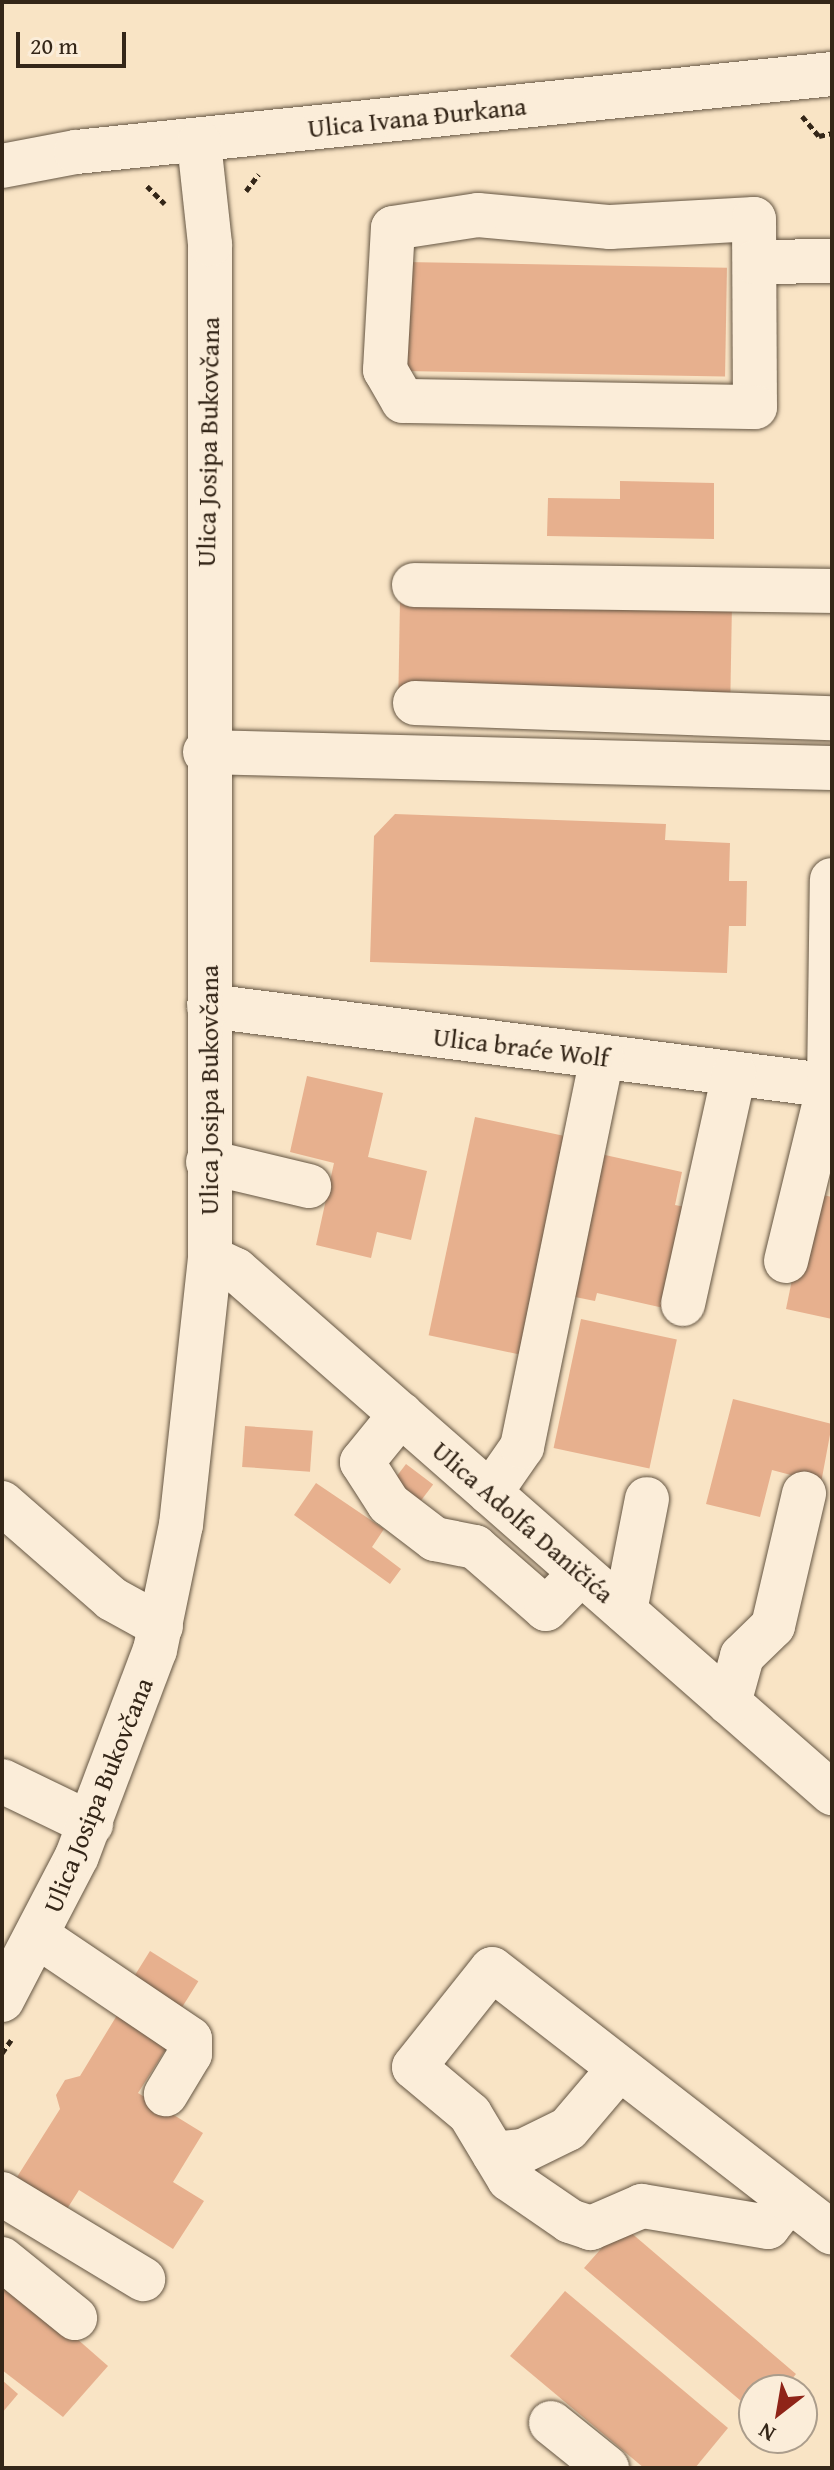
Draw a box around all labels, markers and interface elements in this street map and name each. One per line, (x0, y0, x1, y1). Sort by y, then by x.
scale bar (20, 16, 130, 66)
text: 20 m (30, 28, 78, 63)
street label: Ulica Ivana Đurkana (306, 90, 528, 144)
street label: Ulica Josipa Bukovčana (190, 317, 226, 567)
street label: Ulica Josipa Bukovčana (193, 965, 225, 1215)
street label: Ulica braće Wolf (431, 1021, 611, 1073)
street label: Ulica Adolfa Daničića (426, 1435, 620, 1609)
street label: Ulica Josipa Bukovčana (37, 1673, 159, 1917)
north arrow (738, 2374, 818, 2454)
text: N (752, 2415, 781, 2450)

